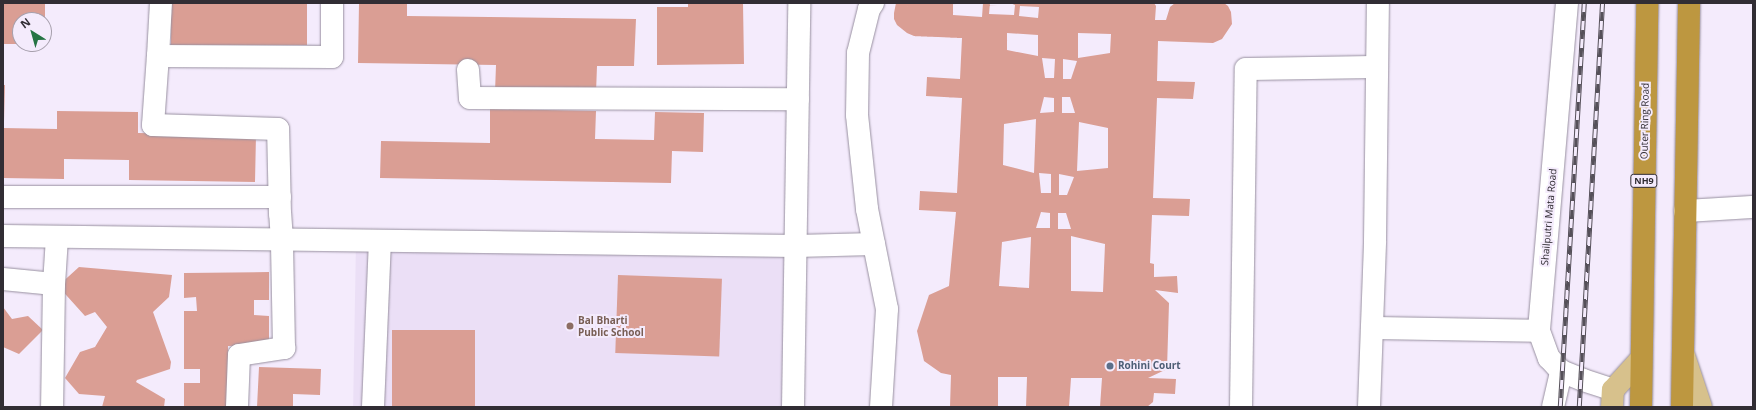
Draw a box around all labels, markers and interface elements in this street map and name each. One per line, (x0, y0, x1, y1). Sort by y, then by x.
north arrow (12, 12, 52, 52)
text: N (17, 14, 33, 32)
street label: Outer Ring Road (1638, 83, 1652, 159)
street label: Shailputri Mata Road (1539, 168, 1559, 266)
road number: NH9 (1630, 174, 1658, 188)
place label: Bal Bharti Public School (578, 314, 644, 338)
marker: Bal Bharti Public School (565, 321, 575, 331)
place label: Rohini Court (1118, 360, 1181, 372)
marker: Rohini Court (1105, 361, 1115, 371)

